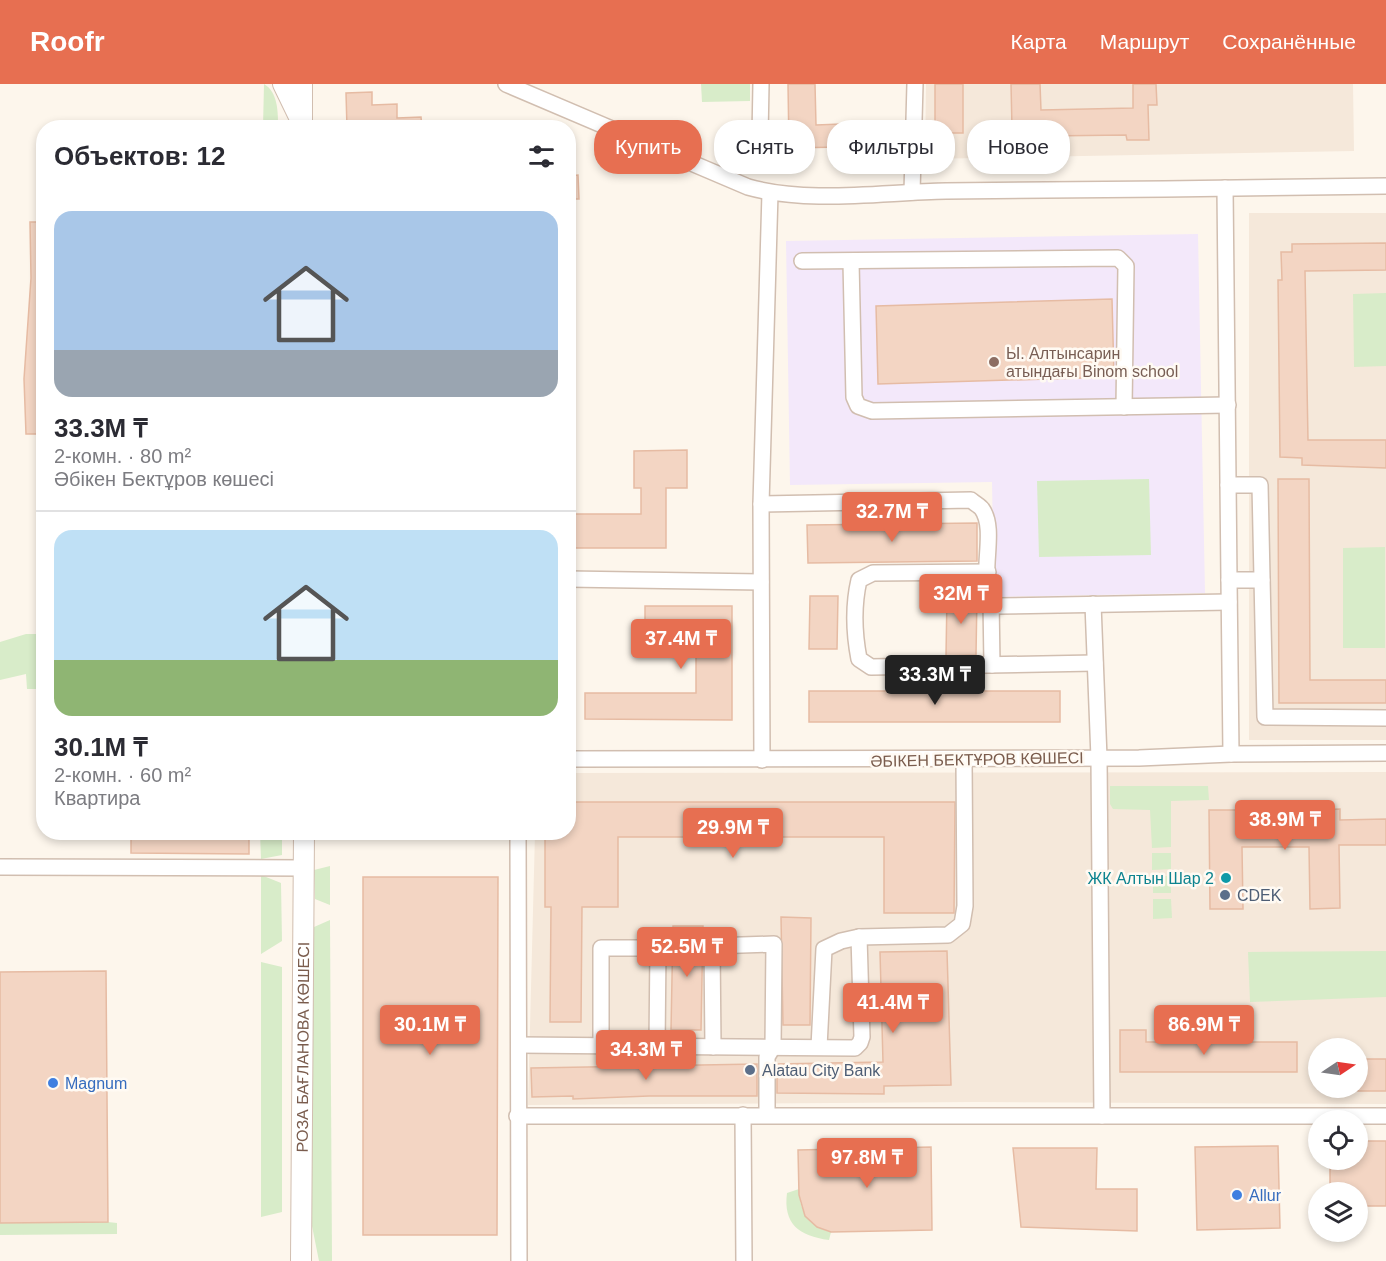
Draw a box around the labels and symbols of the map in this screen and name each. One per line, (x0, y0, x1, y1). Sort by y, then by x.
place label: Ы. Алтынсарин атындағы Binom school (1006, 345, 1178, 380)
marker: Ы. Алтынсарин атындағы Binom school (987, 355, 1001, 369)
pin: 32.7M ₸ (837, 492, 947, 543)
pin: 32M ₸ (919, 574, 1003, 625)
pin: 37.4M ₸ (626, 619, 736, 670)
pin: 33.3M ₸ (880, 655, 990, 706)
street label: ӘБІКЕН БЕКТҰРОВ КӨШЕСІ (870, 749, 1084, 770)
pin: 38.9M ₸ (1230, 800, 1340, 851)
pin: 29.9M ₸ (678, 808, 788, 859)
place label: ЖК Алтын Шар 2 (1088, 870, 1214, 887)
marker: ЖК Алтын Шар 2 (1219, 871, 1233, 885)
place label: CDEK (1237, 887, 1282, 904)
marker: CDEK (1218, 888, 1232, 902)
pin: 52.5M ₸ (632, 927, 742, 978)
street label: РОЗА БАҒЛАНОВА КӨШЕСІ (294, 942, 312, 1152)
pin: 41.4M ₸ (838, 983, 948, 1034)
pin: 30.1M ₸ (375, 1005, 485, 1056)
pin: 86.9M ₸ (1149, 1005, 1259, 1056)
pin: 34.3M ₸ (591, 1030, 701, 1081)
north arrow (1308, 1038, 1368, 1098)
place label: Alatau City Bank (762, 1062, 881, 1079)
marker: Alatau City Bank (743, 1063, 757, 1077)
place label: Magnum (65, 1075, 127, 1092)
marker: Magnum (46, 1076, 60, 1090)
pin: 97.8M ₸ (812, 1138, 922, 1189)
place label: Allur (1249, 1187, 1282, 1204)
marker: Allur (1230, 1188, 1244, 1202)

